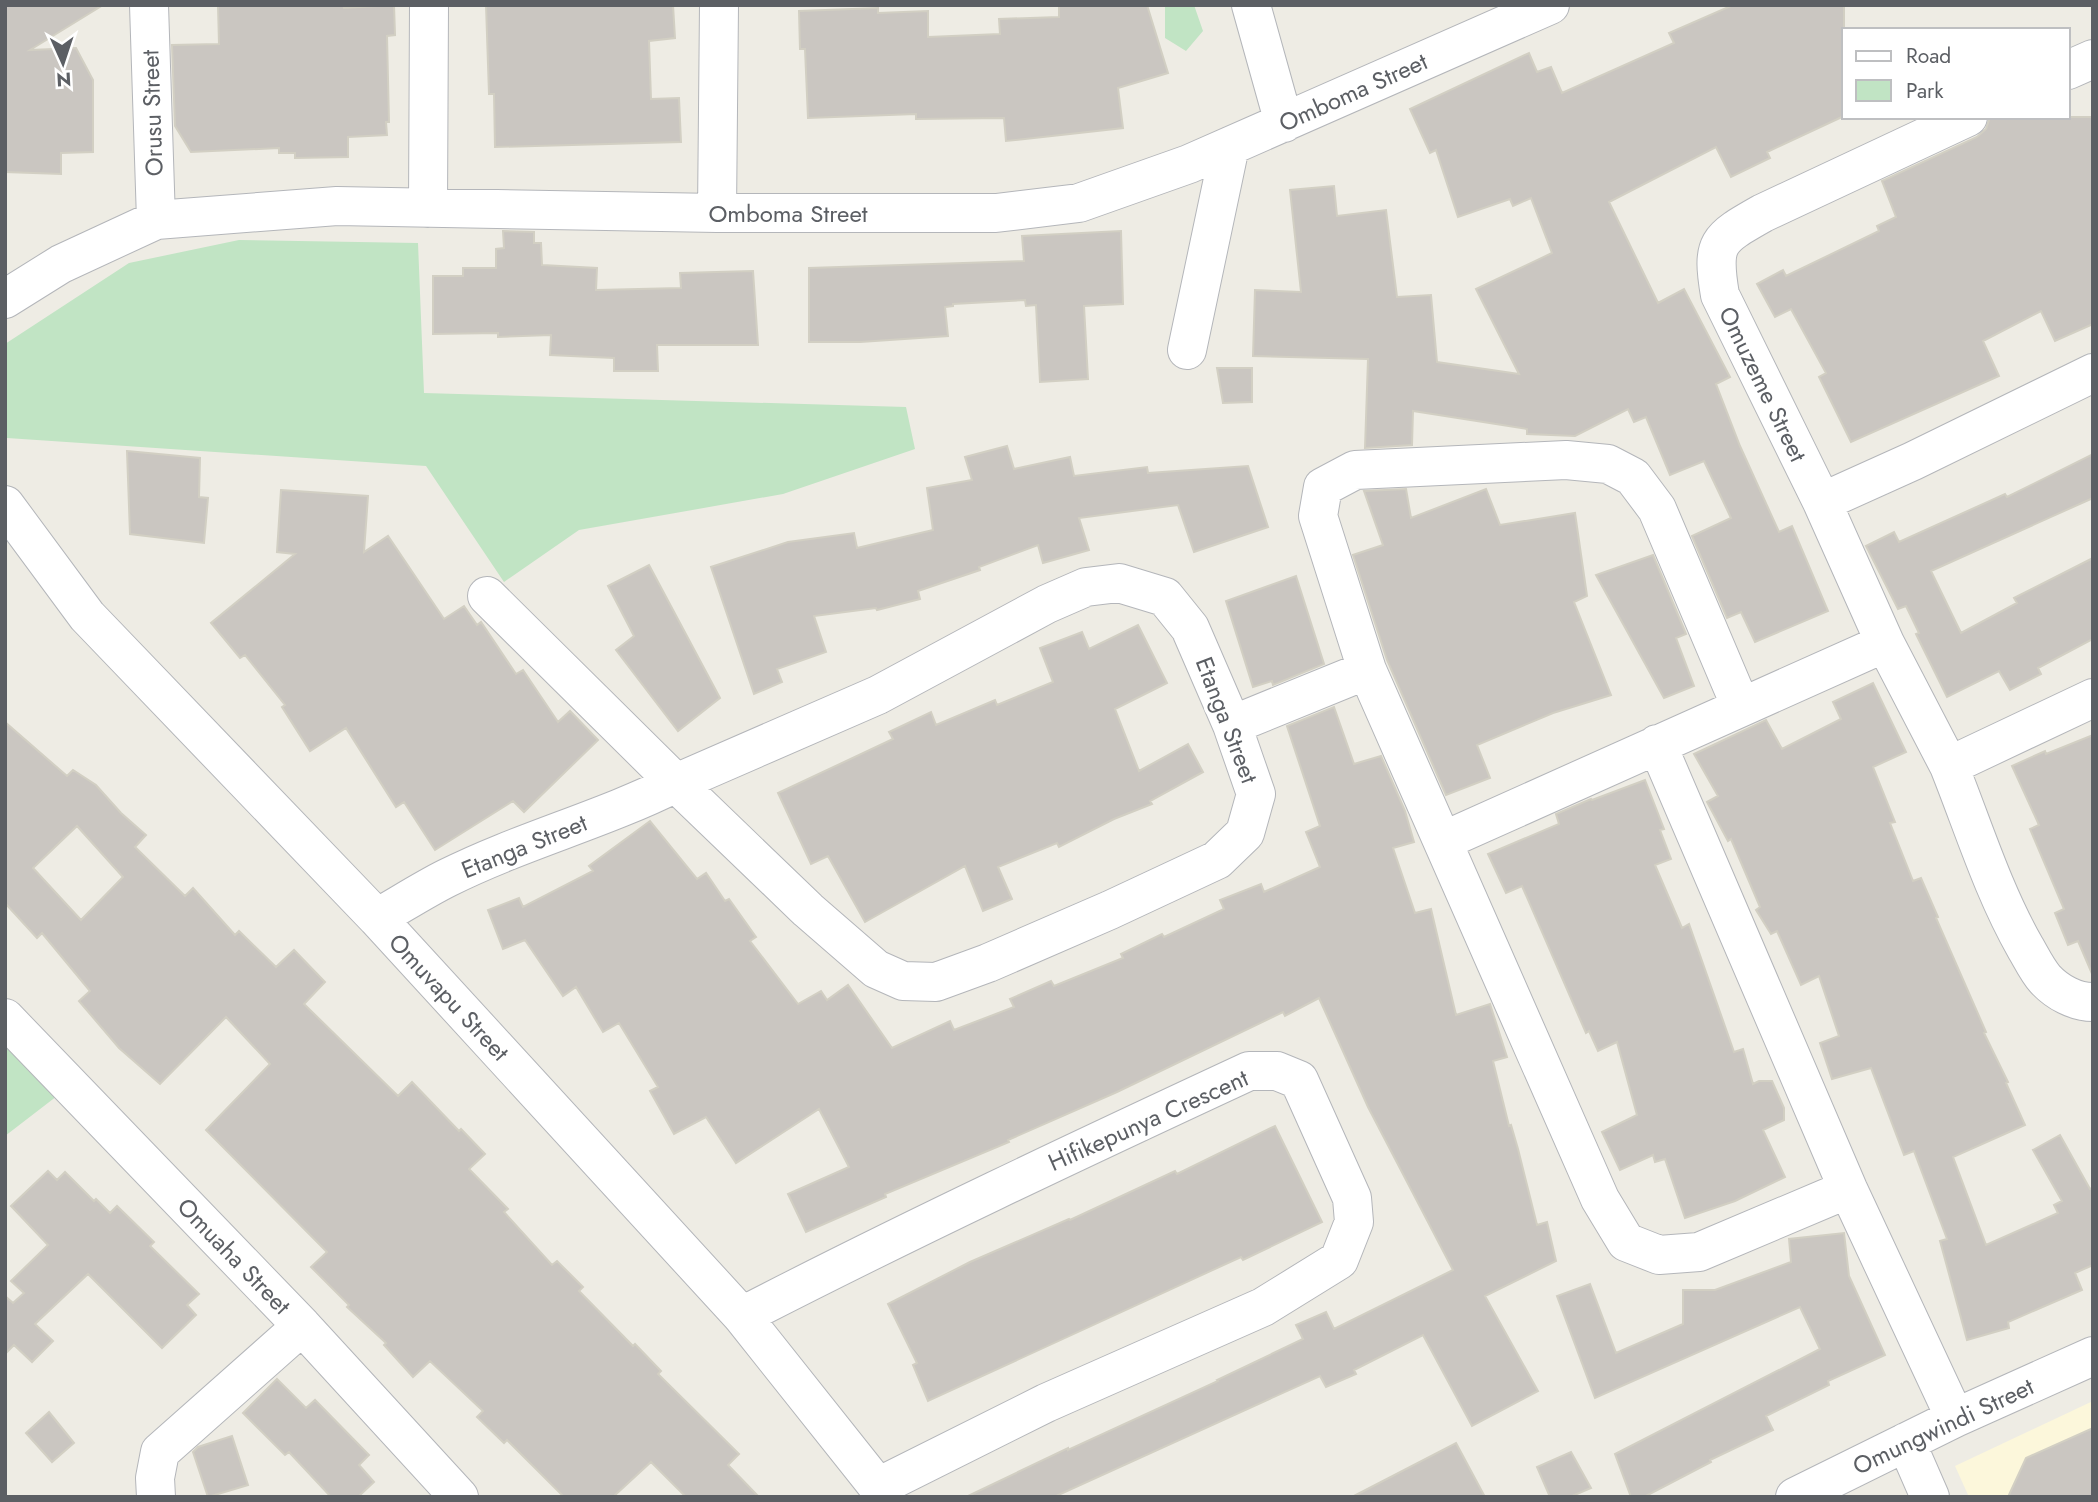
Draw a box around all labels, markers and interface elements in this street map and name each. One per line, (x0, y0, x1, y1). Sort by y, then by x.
north arrow (28, 28, 98, 98)
legend (1842, 28, 2070, 119)
text: Road (1906, 41, 1951, 71)
street label: Omboma Street (1273, 44, 1433, 140)
street label: Orusu Street (132, 49, 172, 177)
text: N (56, 66, 72, 93)
text: Park (1906, 76, 1944, 106)
street label: Omboma Street (708, 196, 868, 231)
street label: Omuzeme Street (1710, 300, 1816, 468)
street label: Etanga Street (1187, 652, 1267, 788)
street label: Etanga Street (456, 805, 592, 887)
street label: Omuvapu Street (381, 925, 518, 1069)
street label: Hifikepunya Crescent (1042, 1060, 1254, 1180)
street label: Omuaha Street (169, 1190, 299, 1322)
street label: Omungwindi Street (1847, 1369, 2039, 1483)

